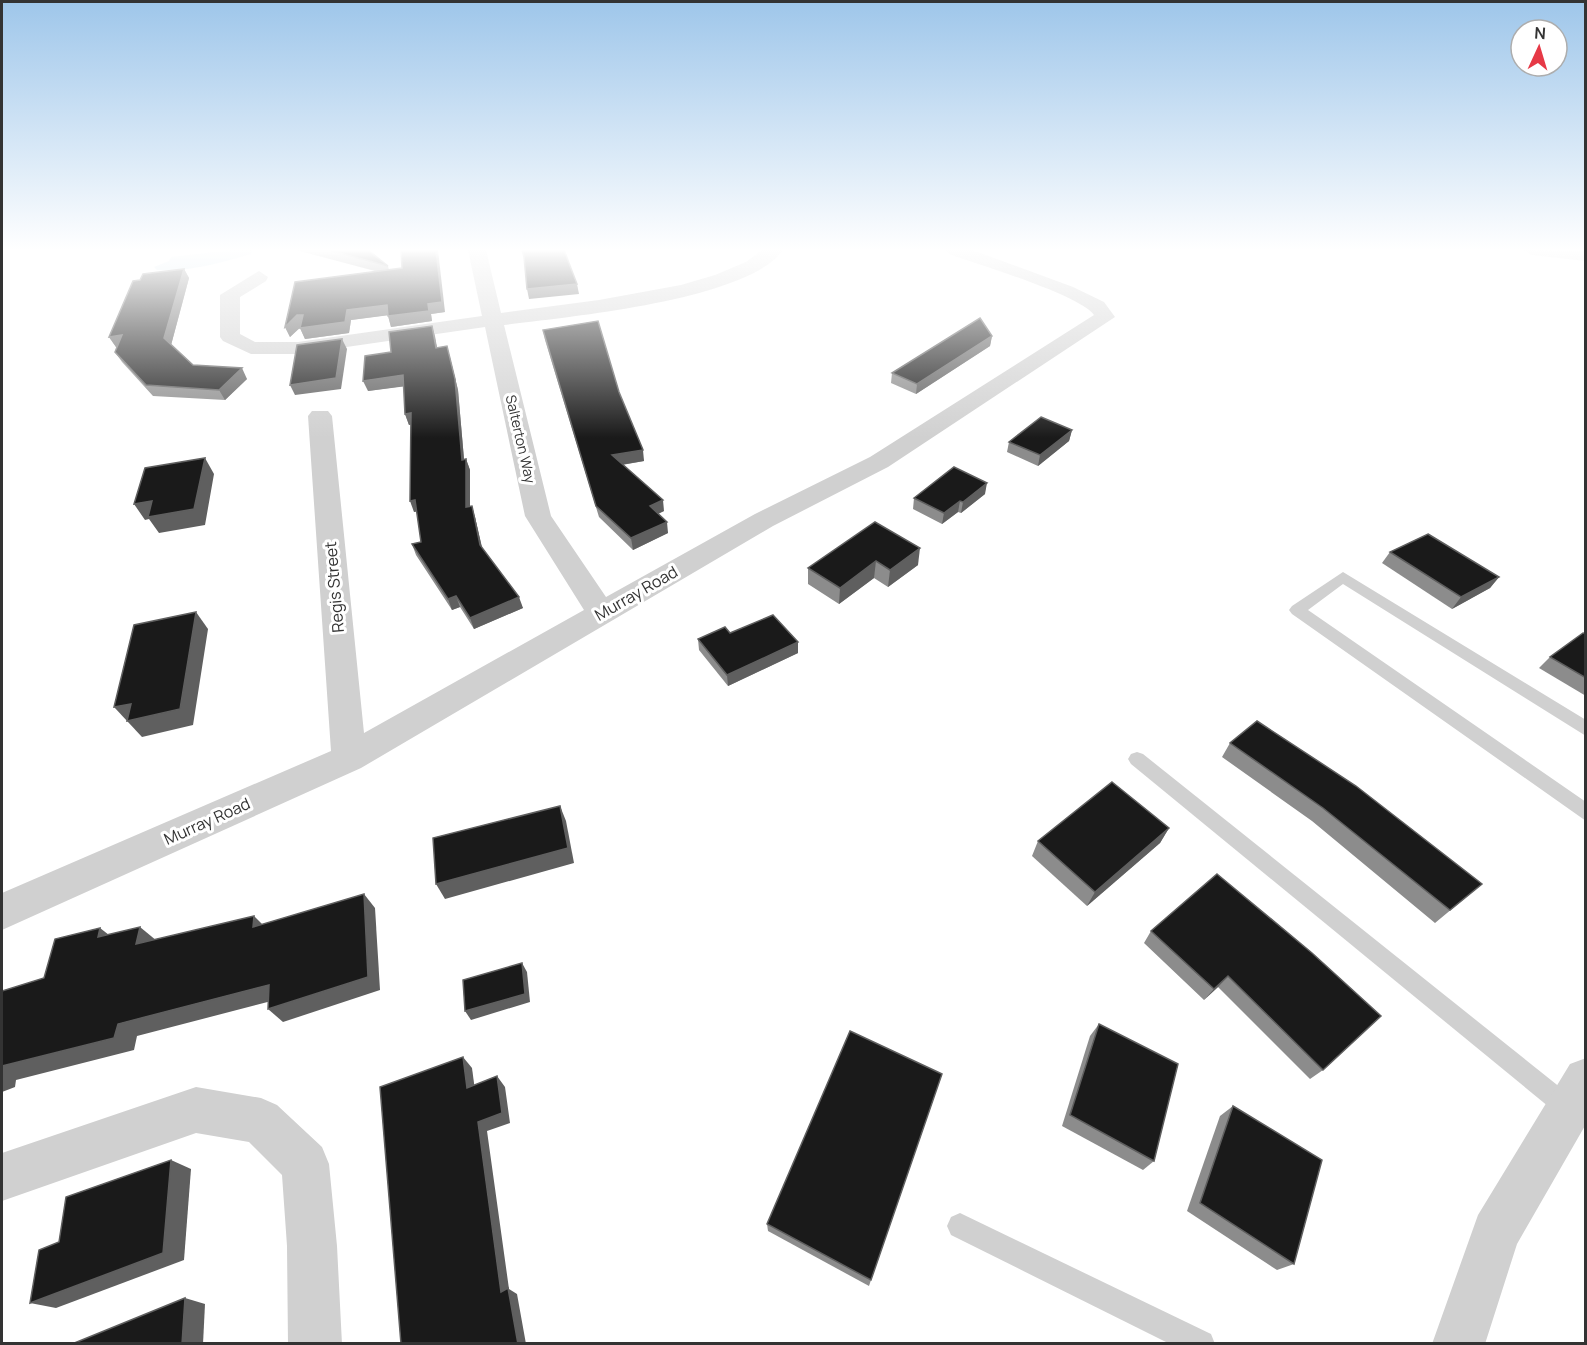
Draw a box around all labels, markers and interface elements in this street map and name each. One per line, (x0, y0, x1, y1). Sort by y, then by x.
north arrow (1509, 18, 1569, 78)
text: N (1534, 22, 1547, 44)
street label: Salterton Way (502, 393, 541, 486)
street label: Regis Street (319, 541, 349, 633)
street label: Murray Road (591, 560, 681, 626)
street label: Murray Road (160, 792, 254, 850)

